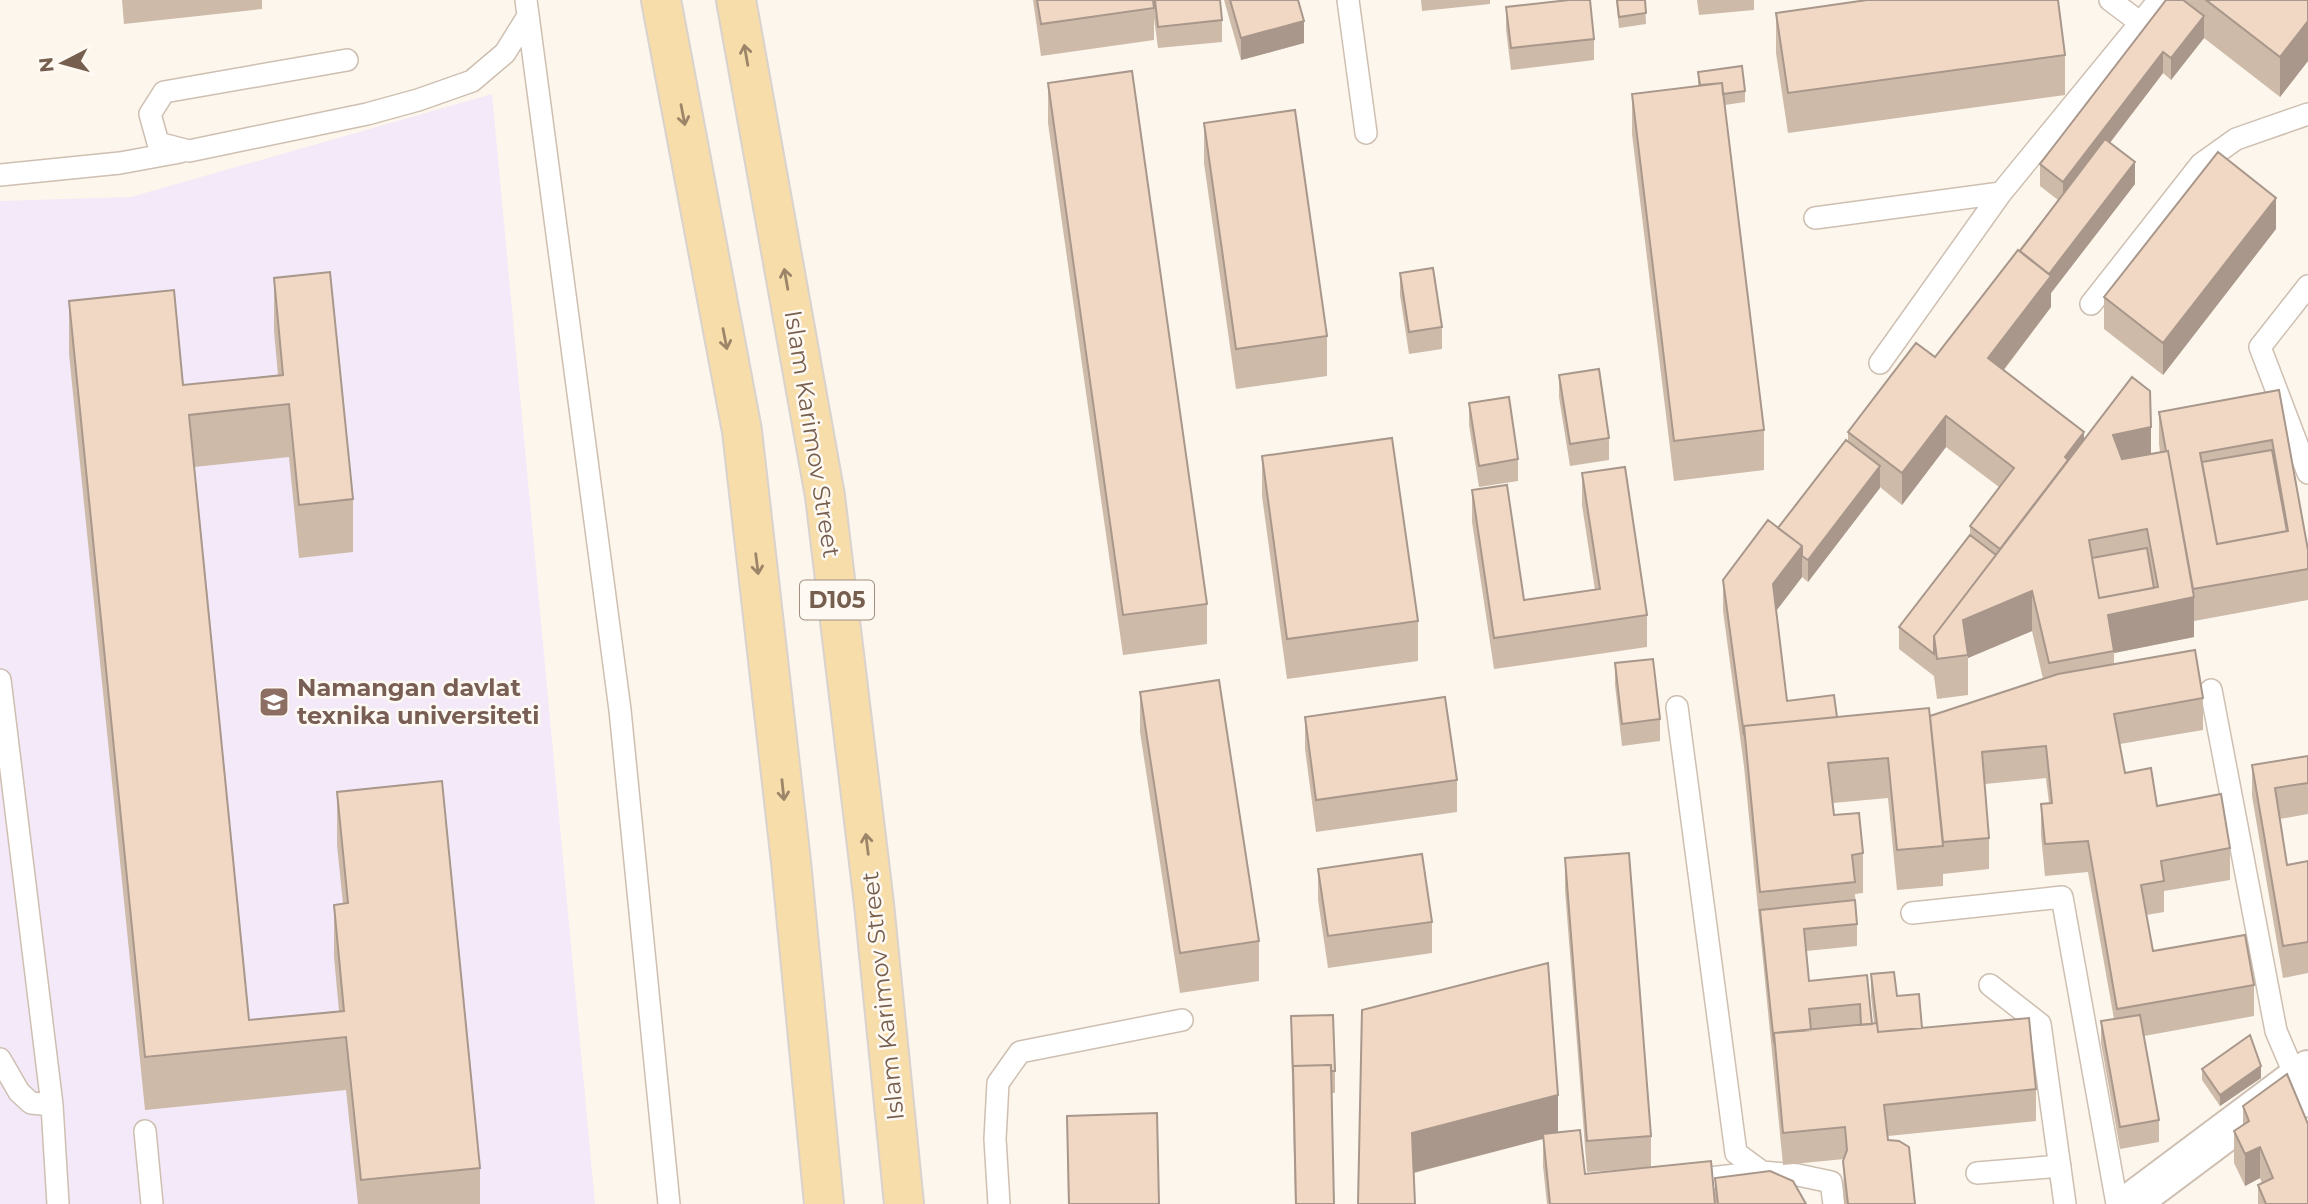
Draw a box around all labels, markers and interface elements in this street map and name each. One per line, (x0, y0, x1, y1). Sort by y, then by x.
north arrow (28, 28, 98, 98)
one-way arrow (739, 44, 752, 67)
text: N (34, 56, 59, 74)
one-way arrow (677, 103, 690, 126)
one-way arrow (779, 268, 792, 291)
street label: Islam Karimov Street (779, 308, 846, 560)
one-way arrow (718, 327, 732, 350)
one-way arrow (751, 552, 764, 575)
road number: D105 (800, 580, 874, 620)
place label: Namangan davlat texnika universiteti (297, 673, 540, 730)
school or university icon: Namangan davlat texnika universiteti (257, 685, 291, 719)
one-way arrow (777, 778, 790, 801)
one-way arrow (860, 833, 873, 855)
street label: Islam Karimov Street (855, 870, 910, 1122)

